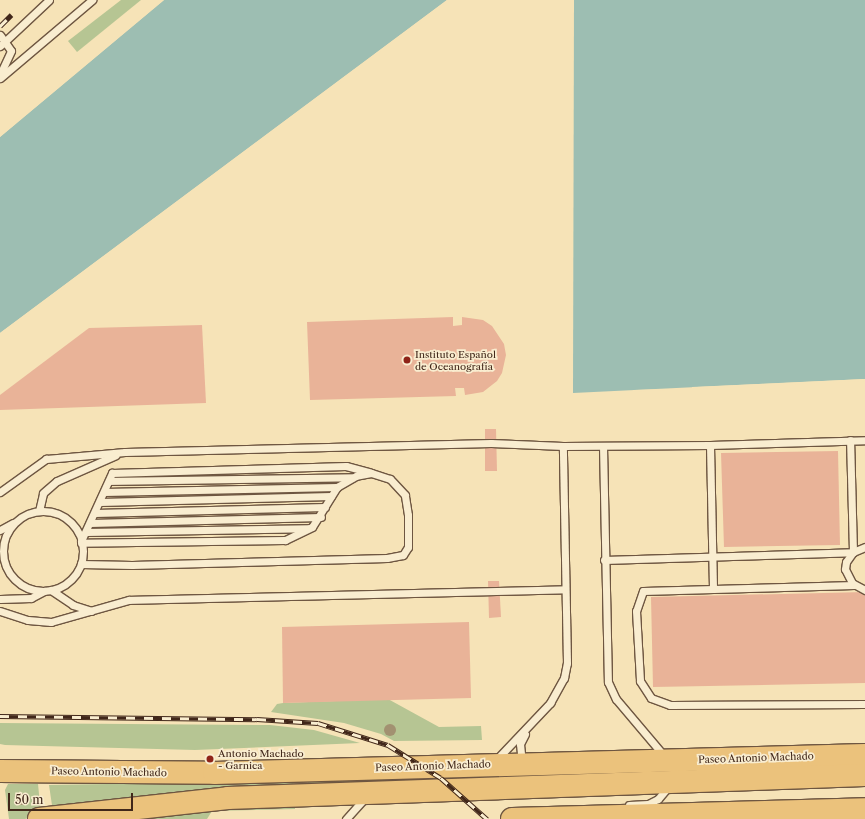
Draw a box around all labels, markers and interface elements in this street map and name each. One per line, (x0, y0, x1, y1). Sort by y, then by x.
place label: Instituto Español de Oceanografía (415, 348, 496, 372)
marker: Instituto Español de Oceanografía (402, 355, 412, 365)
place label: Antonio Machado - Garnica (218, 747, 304, 770)
street label: Paseo Antonio Machado (698, 750, 814, 766)
marker: Antonio Machado - Garnica (205, 754, 215, 764)
street label: Paseo Antonio Machado (375, 758, 491, 774)
street label: Paseo Antonio Machado (51, 765, 167, 779)
scale bar (10, 785, 135, 811)
text: 50 m (15, 792, 44, 807)

